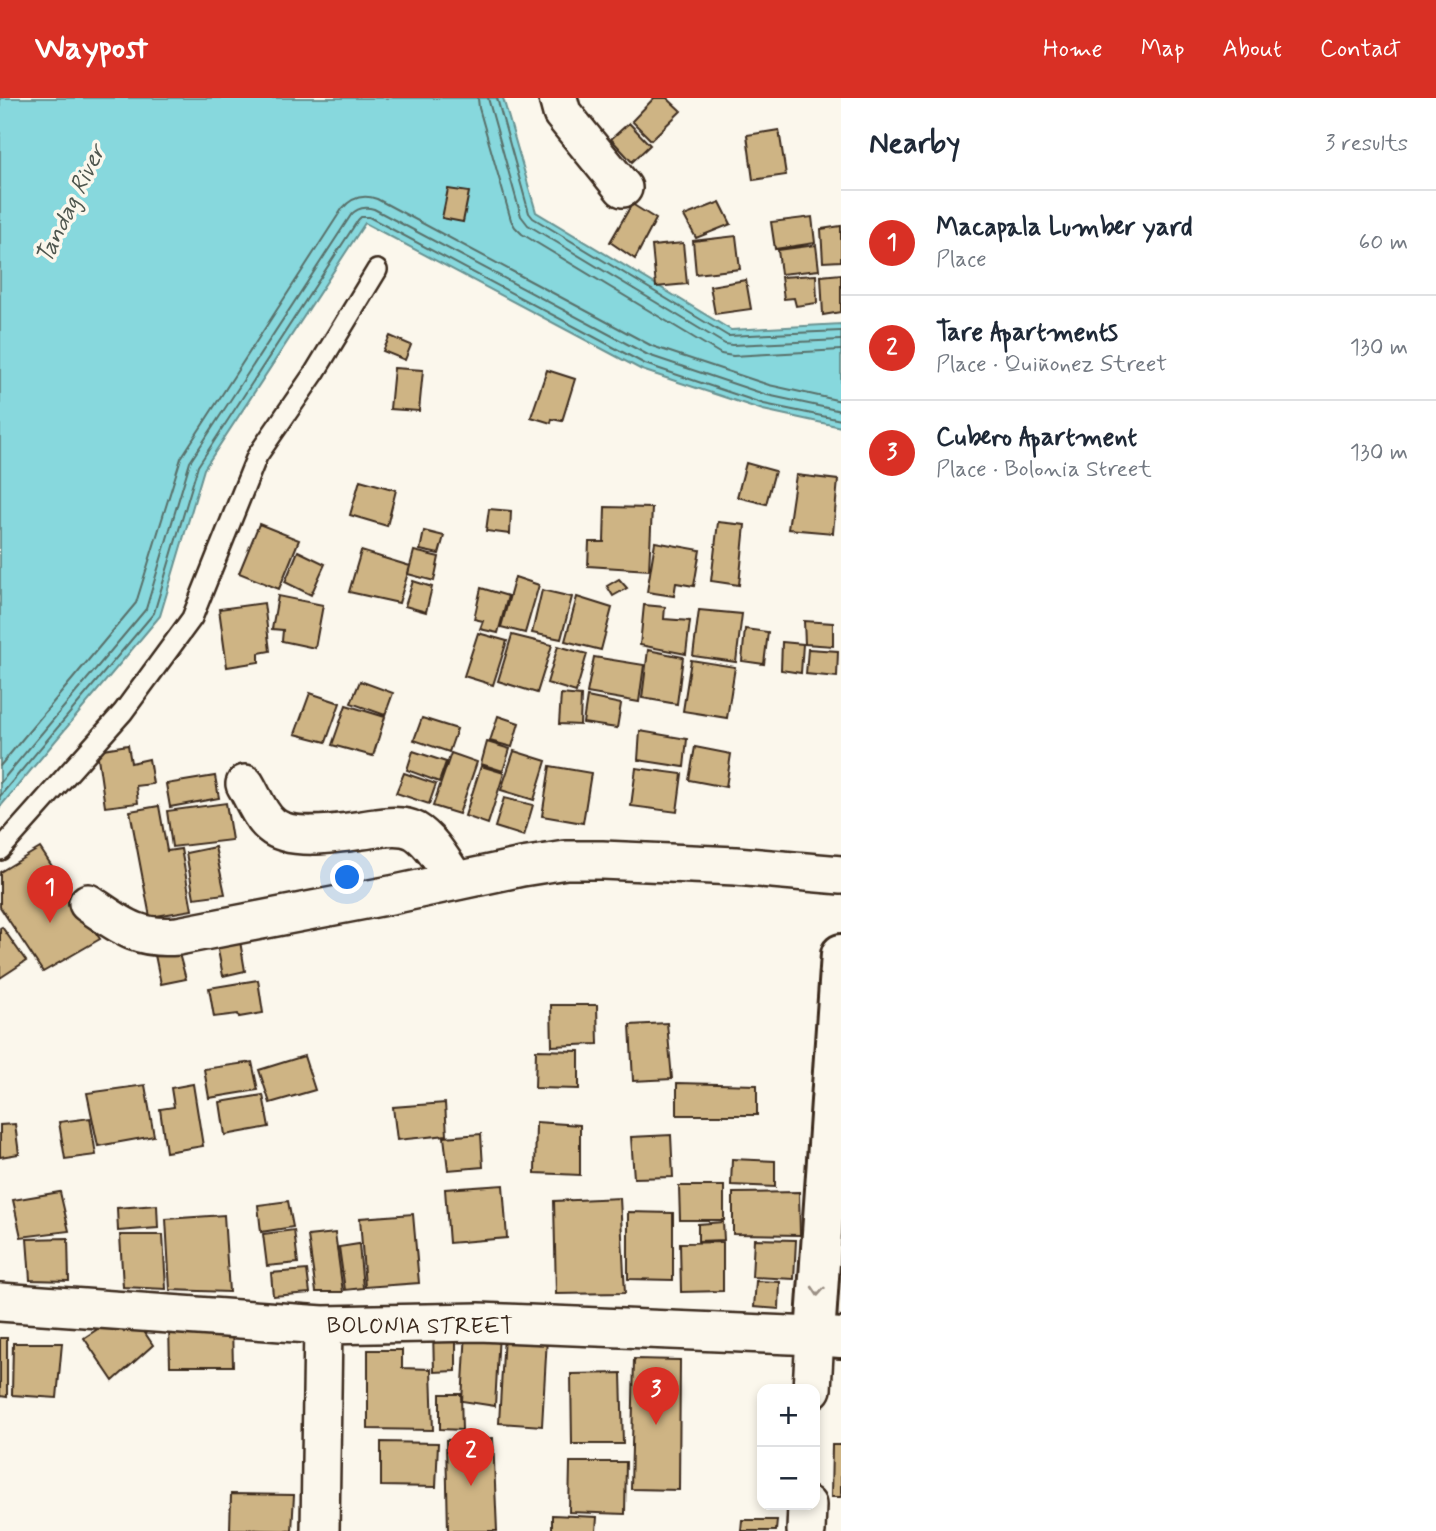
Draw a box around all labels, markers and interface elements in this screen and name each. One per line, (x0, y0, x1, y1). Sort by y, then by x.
text: Waypost (35, 27, 148, 71)
text: Home (1043, 34, 1103, 65)
text: Map (1141, 34, 1185, 65)
text: About (1223, 34, 1282, 65)
text: Contact (1320, 34, 1401, 65)
text: Nearby (869, 124, 960, 163)
text: 3 results (1325, 129, 1408, 159)
water label: Tandag River (29, 138, 115, 269)
text: Macapala Lumber yard (936, 211, 1193, 245)
text: 1 (887, 228, 897, 258)
text: 60 m (1359, 228, 1408, 258)
text: Place (936, 245, 987, 275)
text: Tare Apartments (936, 316, 1118, 350)
text: 2 (886, 333, 898, 363)
text: 130 m (1350, 333, 1408, 363)
text: Place · Quiñonez Street (936, 350, 1167, 380)
text: Cubero Apartment (936, 421, 1137, 455)
text: 3 (887, 438, 897, 468)
text: 130 m (1350, 438, 1408, 468)
text: Place · Bolonia Street (936, 455, 1152, 485)
your location (330, 860, 364, 894)
pin: 1 (27, 865, 73, 923)
one-way arrow (811, 1286, 826, 1297)
street label: BOLONIA STREET (327, 1312, 513, 1342)
pin: 3 (633, 1367, 679, 1425)
map controls (757, 1384, 820, 1510)
button: + (757, 1384, 820, 1447)
pin: 2 (448, 1428, 494, 1486)
button: − (757, 1447, 820, 1510)

